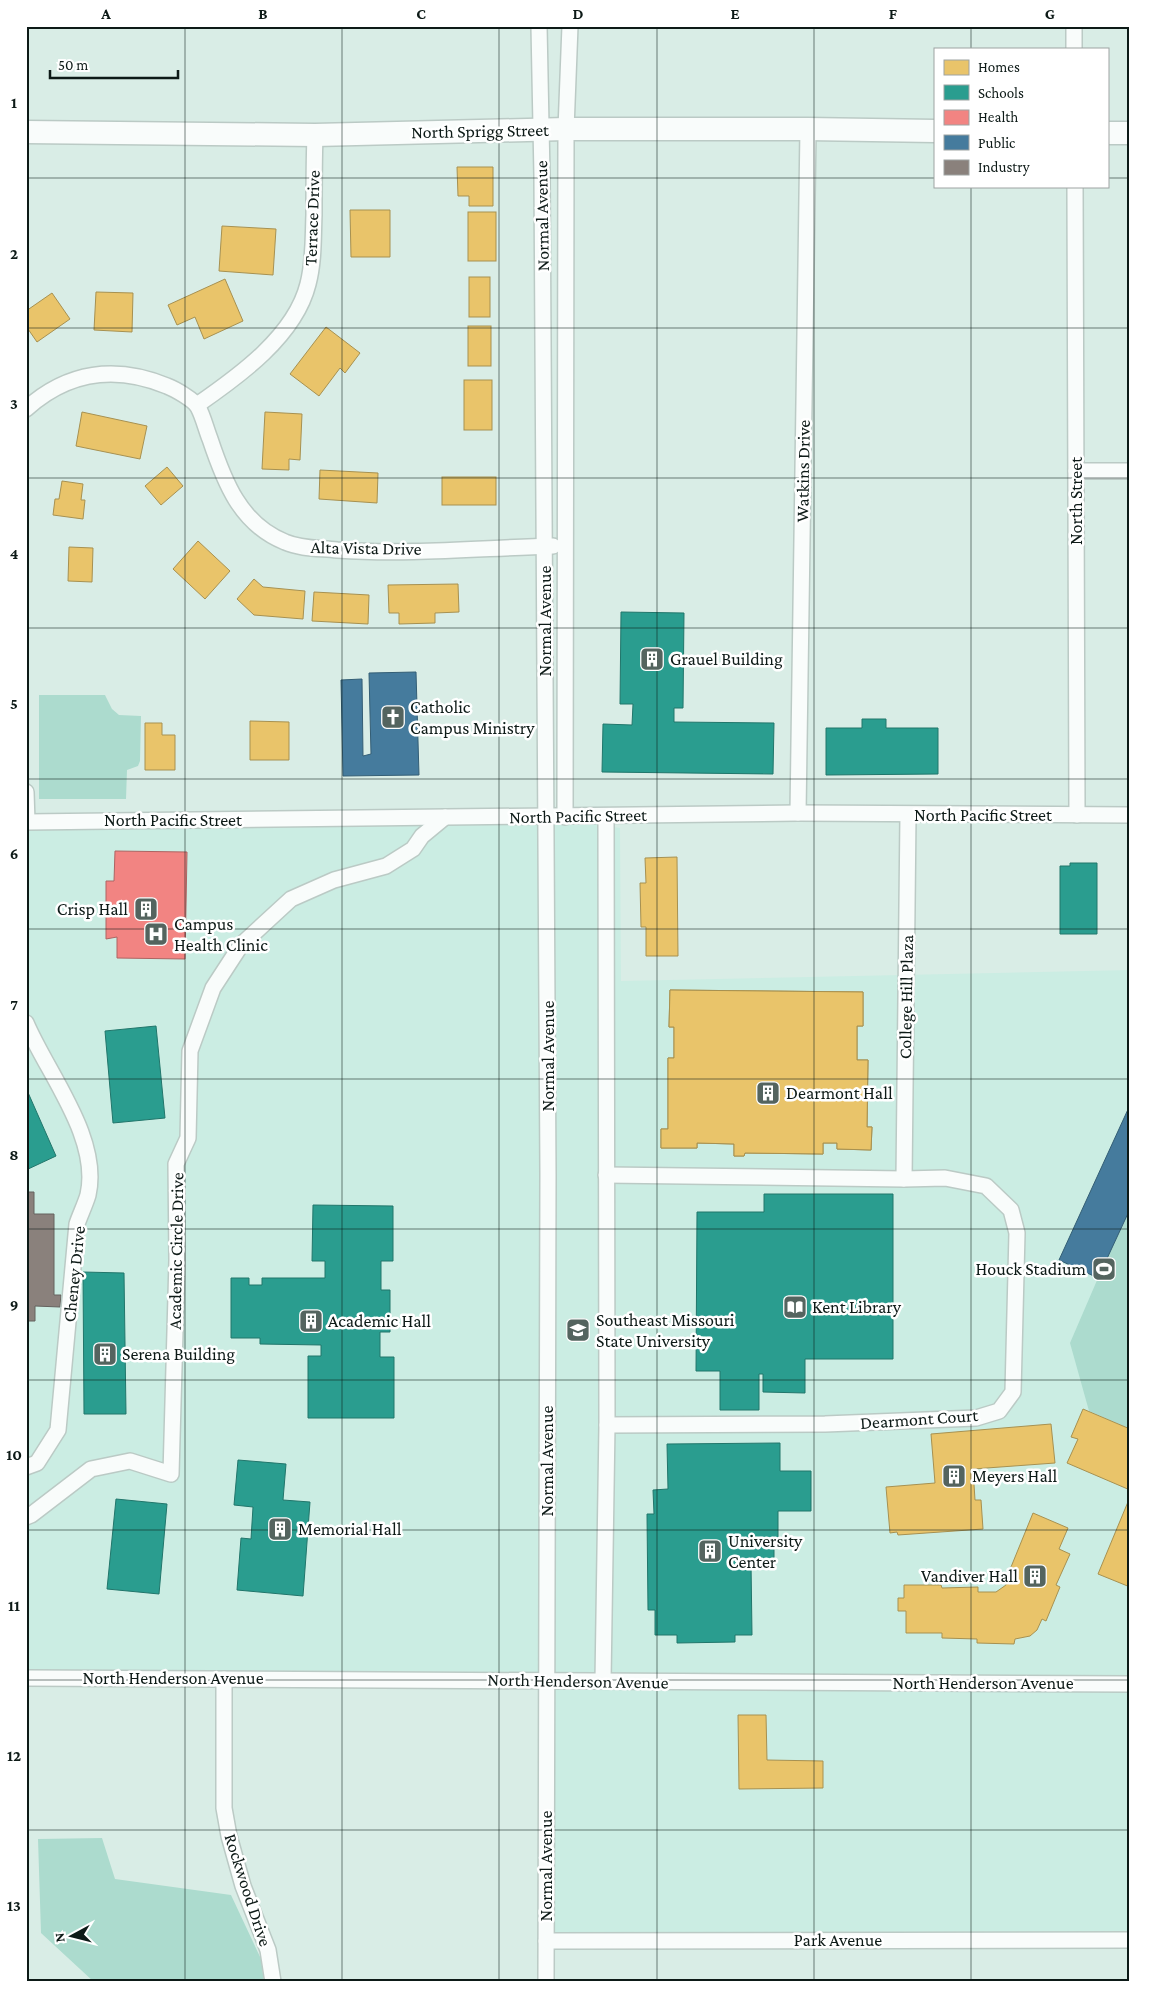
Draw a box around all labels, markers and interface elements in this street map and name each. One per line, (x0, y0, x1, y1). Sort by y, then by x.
text: A (100, 5, 111, 22)
text: B (258, 5, 268, 22)
text: C (416, 5, 426, 22)
text: D (572, 5, 584, 22)
text: E (730, 5, 740, 22)
text: F (889, 5, 898, 22)
text: G (1045, 5, 1055, 22)
scale bar (50, 48, 178, 80)
legend (934, 48, 1108, 188)
text: 50 m (58, 57, 88, 73)
text: Homes (978, 59, 1020, 75)
text: Schools (978, 85, 1024, 101)
text: 1 (11, 94, 17, 111)
text: Health (978, 109, 1018, 125)
street label: North Sprigg Street (411, 120, 550, 142)
text: Public (978, 135, 1016, 151)
text: Industry (978, 159, 1030, 176)
street label: Normal Avenue (531, 160, 553, 272)
street label: Terrace Drive (300, 170, 324, 266)
text: 2 (10, 245, 18, 262)
text: 3 (10, 395, 18, 412)
street label: Watkins Drive (792, 419, 814, 522)
street label: North Street (1066, 456, 1086, 545)
street label: Alta Vista Drive (310, 537, 422, 559)
text: 4 (10, 545, 19, 562)
street label: Normal Avenue (535, 565, 555, 676)
building icon: Grauel Building (639, 646, 665, 672)
place label: Grauel Building (670, 649, 783, 669)
text: 5 (10, 695, 18, 712)
place label: Catholic Campus Ministry (410, 697, 535, 738)
church icon: Catholic Campus Ministry (380, 704, 406, 730)
street label: North Pacific Street (509, 805, 648, 827)
street label: North Pacific Street (914, 805, 1053, 825)
street label: North Pacific Street (104, 810, 243, 830)
text: 6 (10, 845, 18, 862)
building icon: Crisp Hall (133, 896, 159, 922)
place label: Crisp Hall (57, 899, 128, 919)
place label: Campus Health Clinic (174, 914, 268, 955)
hospital icon: Campus Health Clinic (143, 921, 169, 947)
street label: College Hill Plaza (895, 935, 917, 1059)
text: 7 (10, 996, 18, 1013)
street label: Normal Avenue (538, 1000, 558, 1111)
building icon: Dearmont Hall (755, 1080, 781, 1106)
place label: Dearmont Hall (786, 1083, 893, 1103)
text: 8 (9, 1146, 19, 1163)
street label: Academic Circle Drive (165, 1172, 187, 1330)
street label: Cheney Drive (59, 1225, 89, 1323)
sports icon: Houck Stadium (1091, 1256, 1117, 1282)
place label: Houck Stadium (976, 1259, 1087, 1279)
library icon: Kent Library (782, 1294, 808, 1320)
text: 9 (10, 1296, 18, 1313)
place label: Kent Library (812, 1297, 902, 1317)
building icon: Academic Hall (298, 1308, 324, 1334)
place label: Southeast Missouri State University (596, 1310, 735, 1351)
place label: Academic Hall (328, 1311, 431, 1331)
school or university icon: Southeast Missouri State University (565, 1317, 591, 1343)
building icon: Serena Building (92, 1341, 118, 1367)
place label: Serena Building (122, 1344, 235, 1364)
street label: Normal Avenue (537, 1405, 557, 1516)
street label: Dearmont Court (859, 1405, 980, 1433)
text: 10 (6, 1446, 22, 1463)
building icon: Meyers Hall (941, 1463, 967, 1489)
place label: Meyers Hall (972, 1466, 1057, 1486)
building icon: Memorial Hall (267, 1516, 293, 1542)
place label: Memorial Hall (298, 1519, 402, 1539)
place label: University Center (728, 1531, 803, 1572)
building icon: University Center (697, 1538, 723, 1564)
building icon: Vandiver Hall (1022, 1563, 1048, 1589)
place label: Vandiver Hall (921, 1566, 1018, 1586)
text: 11 (8, 1597, 20, 1614)
street label: North Henderson Avenue (82, 1668, 264, 1688)
street label: North Henderson Avenue (487, 1669, 669, 1693)
street label: North Henderson Avenue (892, 1673, 1074, 1693)
text: 12 (7, 1747, 21, 1764)
street label: Normal Avenue (536, 1810, 556, 1921)
street label: Rockwood Drive (220, 1831, 276, 1949)
text: 13 (7, 1897, 21, 1914)
north arrow (48, 1910, 98, 1960)
street label: Park Avenue (794, 1930, 882, 1950)
text: N (51, 1931, 68, 1943)

